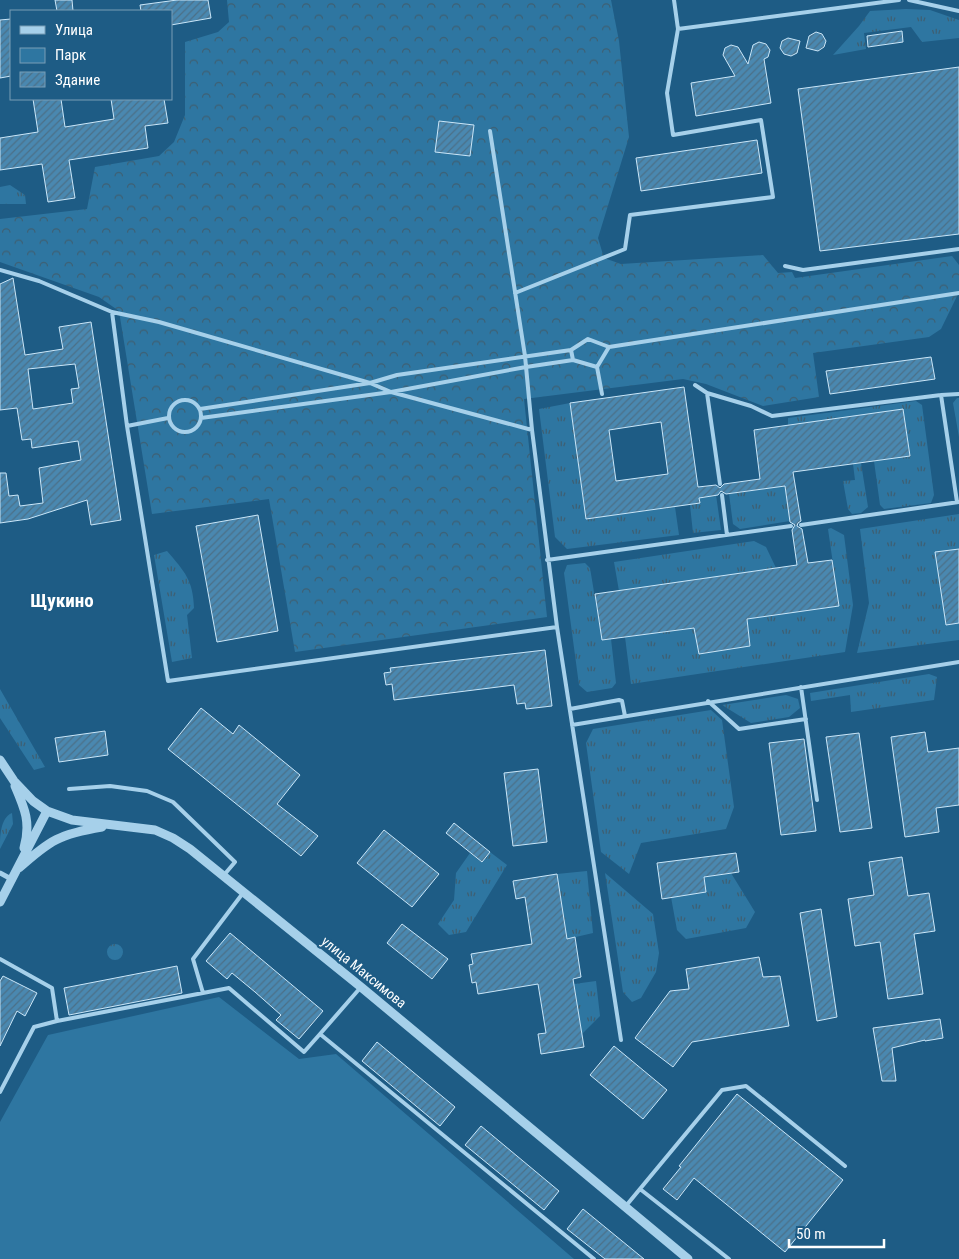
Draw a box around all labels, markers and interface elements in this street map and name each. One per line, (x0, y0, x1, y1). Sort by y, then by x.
legend (10, 10, 172, 100)
text: Улица (55, 21, 93, 39)
text: Парк (55, 46, 86, 64)
text: Здание (55, 71, 100, 89)
district label: Щукино (30, 589, 94, 612)
street label: улица Максимова (318, 933, 410, 1011)
scale bar (789, 1216, 884, 1248)
text: 50 m (796, 1225, 826, 1243)

